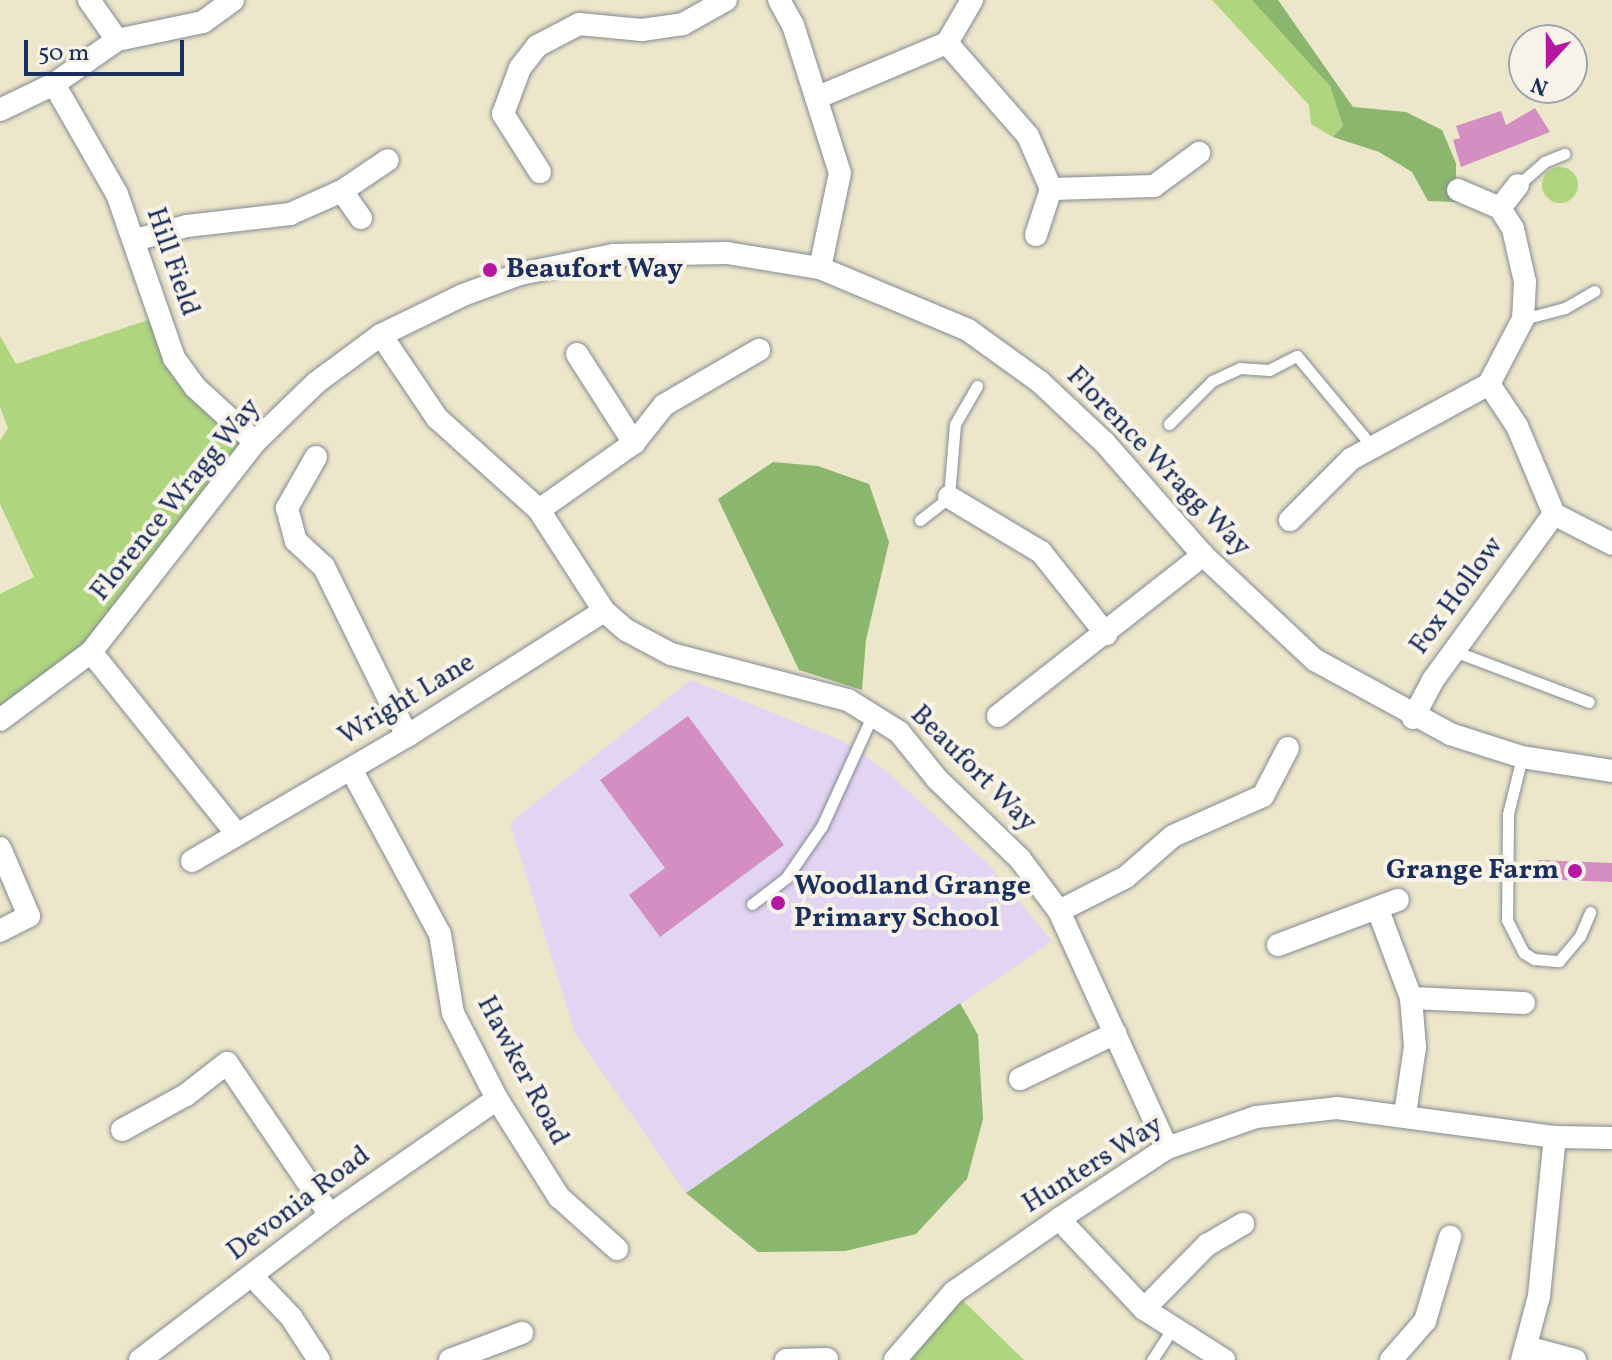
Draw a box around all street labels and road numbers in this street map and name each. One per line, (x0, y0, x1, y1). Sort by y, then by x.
street label: Hill Field (138, 203, 206, 321)
street label: Florence Wragg Way (1058, 359, 1258, 565)
street label: Florence Wragg Way (83, 391, 269, 609)
street label: Fox Hollow (1403, 530, 1511, 662)
street label: Wright Lane (333, 646, 481, 754)
street label: Beaufort Way (902, 698, 1044, 840)
street label: Hawker Road (469, 990, 575, 1152)
street label: Hunters Way (1016, 1108, 1170, 1222)
street label: Devonia Road (221, 1139, 377, 1269)

